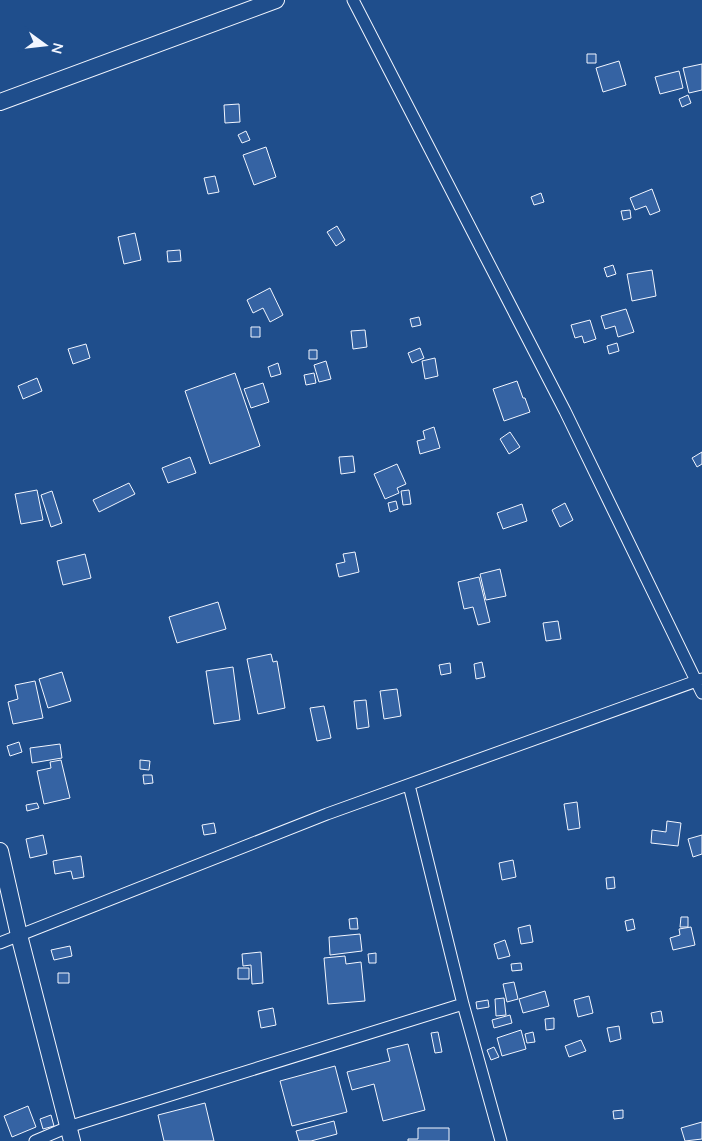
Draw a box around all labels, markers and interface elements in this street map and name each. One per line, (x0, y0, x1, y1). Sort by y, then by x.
north arrow (20, 20, 70, 70)
text: N (47, 41, 68, 56)

